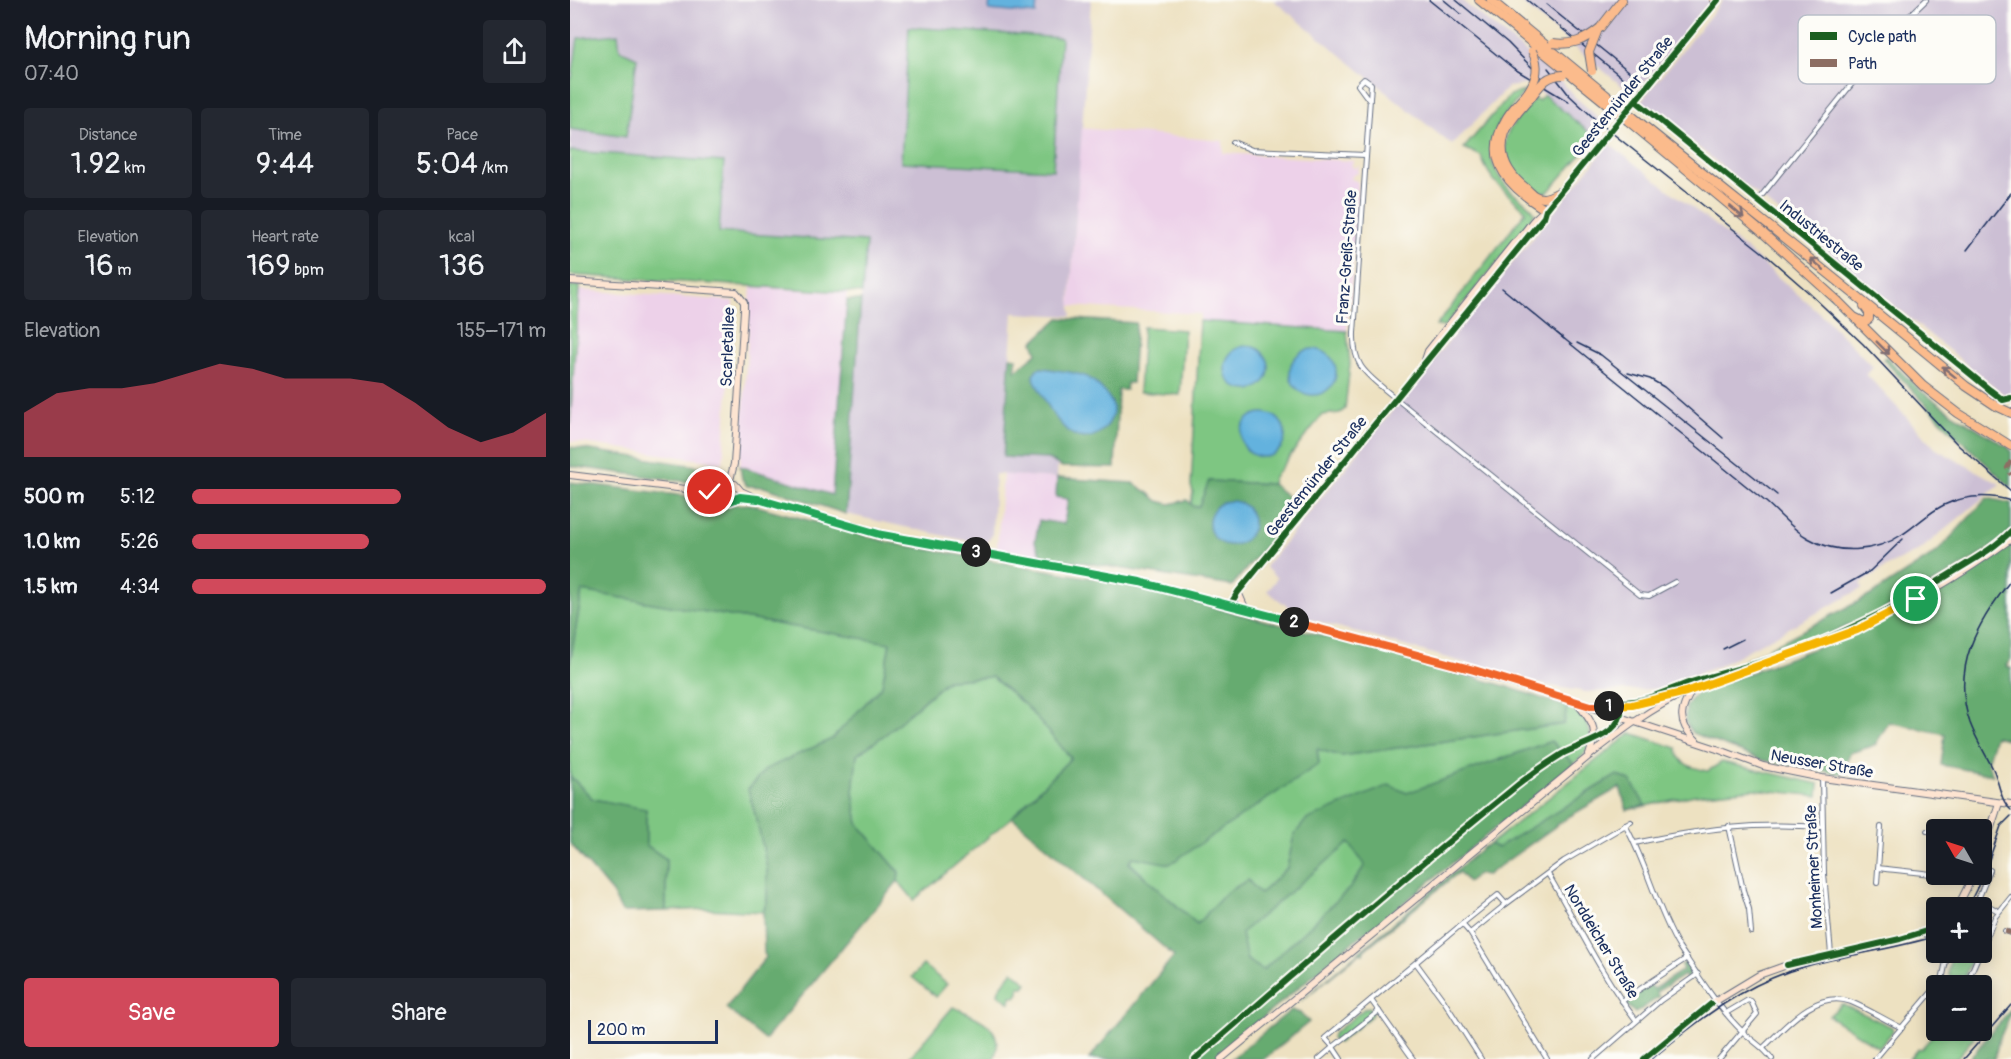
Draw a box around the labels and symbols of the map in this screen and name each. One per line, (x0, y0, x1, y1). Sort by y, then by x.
legend (1798, 15, 1996, 84)
text: Cycle path (1848, 27, 1916, 47)
street label: Geestemünder Straße (1568, 32, 1678, 161)
text: Path (1848, 54, 1877, 74)
street label: Franz-Greiß-Straße (1332, 189, 1362, 325)
street label: Industriestraße (1775, 196, 1868, 276)
one-way arrow (1729, 205, 1744, 219)
one-way arrow (1809, 257, 1825, 270)
street label: Scarletallee (717, 307, 739, 387)
one-way arrow (1876, 340, 1891, 355)
one-way arrow (1941, 365, 1957, 378)
street label: Geestemünder Straße (1262, 412, 1372, 541)
pin (684, 466, 735, 517)
pin: 3 (961, 537, 991, 567)
pin (1890, 573, 1941, 624)
pin: 2 (1279, 607, 1309, 637)
pin: 1 (1594, 691, 1624, 721)
street label: Neusser Straße (1769, 745, 1875, 783)
street label: Monheimer Straße (1801, 805, 1827, 929)
north arrow (1926, 819, 1992, 885)
street label: Norddeicher Straße (1559, 881, 1643, 1002)
scale bar (588, 1017, 718, 1044)

